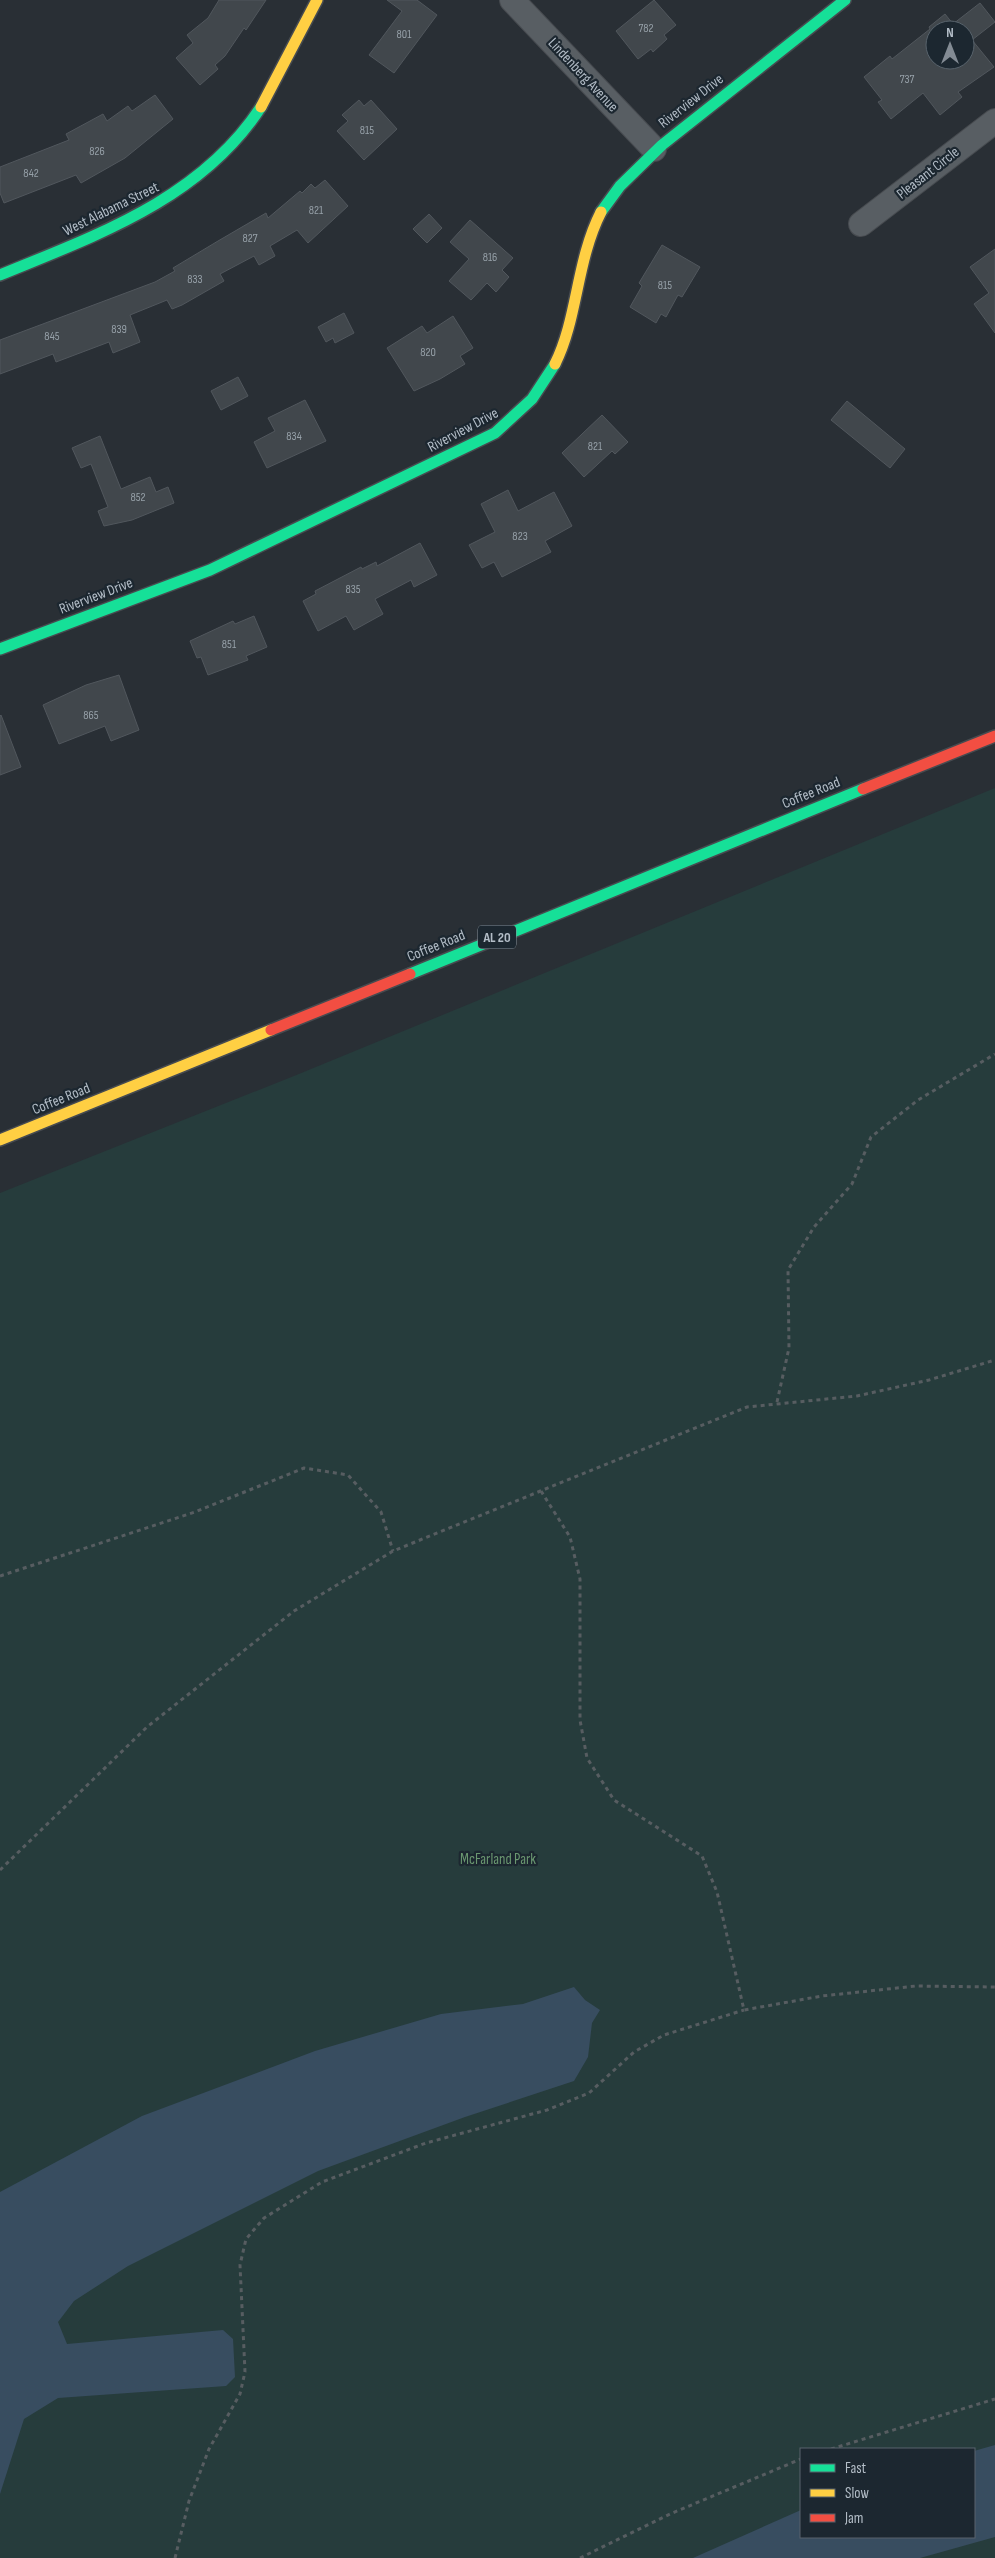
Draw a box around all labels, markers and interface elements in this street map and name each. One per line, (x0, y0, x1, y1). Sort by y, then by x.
north arrow (925, 20, 975, 70)
house number: 782 (638, 21, 654, 36)
text: N (946, 24, 954, 41)
house number: 801 (397, 27, 412, 42)
street label: Lindenberg Avenue (544, 34, 622, 116)
street label: Riverview Drive (655, 70, 727, 132)
house number: 737 (900, 72, 915, 87)
house number: 815 (360, 123, 374, 138)
street label: Pleasant Circle (893, 143, 963, 203)
house number: 826 (89, 144, 105, 159)
house number: 842 (23, 166, 39, 181)
street label: West Alabama Street (60, 177, 163, 240)
house number: 821 (309, 203, 324, 218)
house number: 827 (242, 231, 258, 246)
house number: 816 (483, 250, 497, 265)
house number: 833 (187, 272, 203, 287)
house number: 815 (658, 278, 672, 293)
house number: 839 (111, 322, 127, 337)
house number: 845 (44, 329, 60, 344)
house number: 820 (420, 345, 436, 360)
street label: Riverview Drive (424, 403, 502, 457)
house number: 834 (286, 429, 302, 444)
house number: 821 (588, 439, 603, 454)
house number: 852 (130, 490, 146, 505)
house number: 823 (512, 529, 528, 544)
street label: Riverview Drive (56, 573, 136, 619)
house number: 835 (345, 582, 361, 597)
house number: 851 (222, 637, 237, 652)
house number: 865 (83, 708, 99, 723)
street label: Coffee Road (779, 773, 843, 813)
street label: Coffee Road (404, 926, 468, 966)
road number: AL 20 (478, 926, 516, 949)
street label: Coffee Road (29, 1079, 93, 1119)
park label: McFarland Park (460, 1850, 536, 1869)
legend (800, 2448, 975, 2538)
text: Fast (845, 2459, 867, 2478)
text: Slow (845, 2484, 869, 2503)
text: Jam (844, 2509, 863, 2528)

